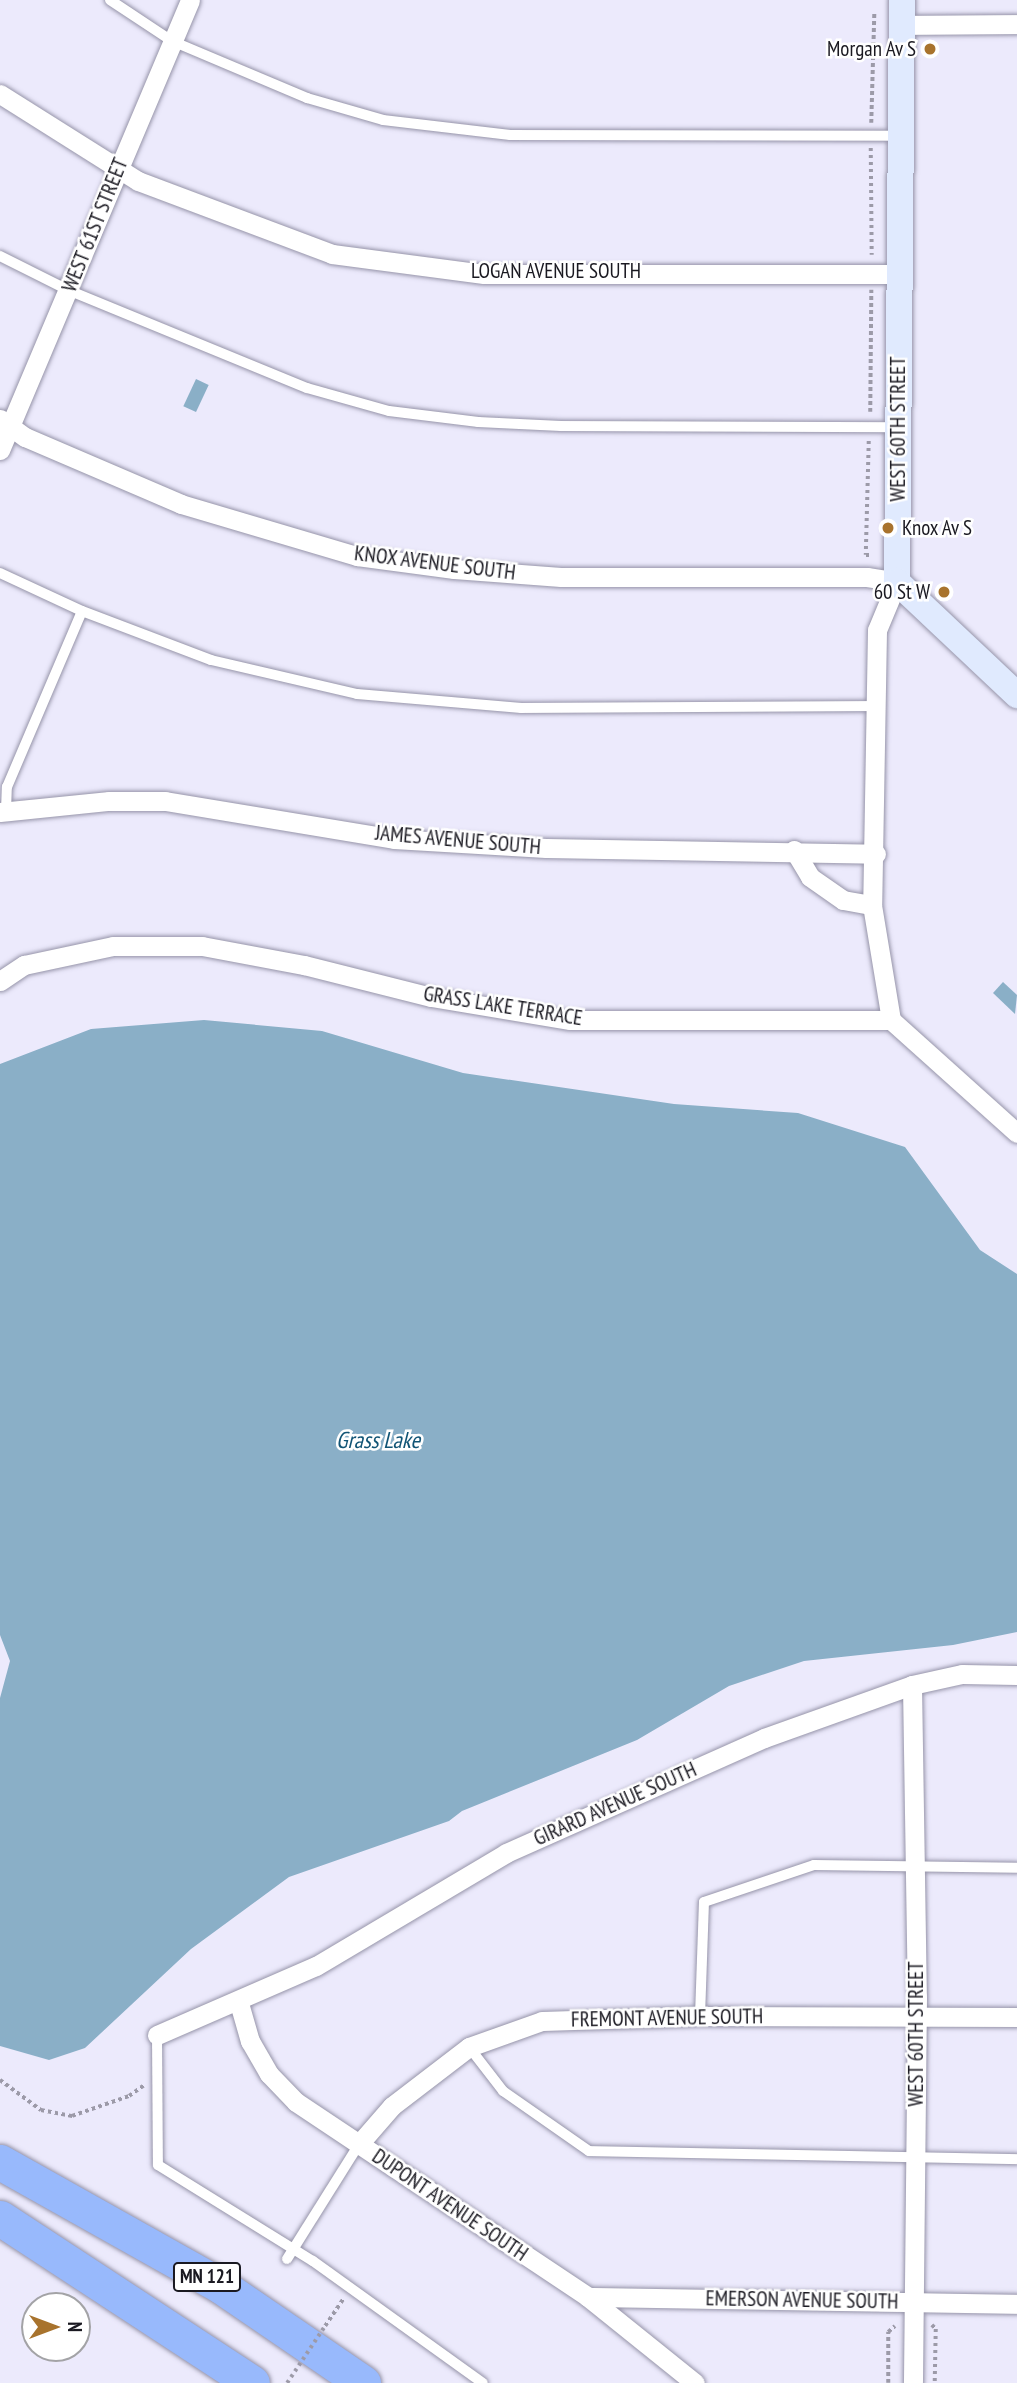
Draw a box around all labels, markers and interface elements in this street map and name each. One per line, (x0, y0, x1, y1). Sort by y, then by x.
place label: Morgan Av S (826, 36, 916, 62)
marker: Morgan Av S (922, 41, 938, 57)
street label: WEST 61ST STREET (56, 154, 134, 296)
street label: LOGAN AVENUE SOUTH (471, 258, 641, 284)
street label: WEST 60TH STREET (885, 356, 911, 502)
place label: Knox Av S (902, 515, 974, 541)
marker: Knox Av S (880, 520, 896, 536)
street label: KNOX AVENUE SOUTH (352, 541, 518, 585)
place label: 60 St W (873, 579, 930, 605)
marker: 60 St W (936, 584, 952, 600)
street label: JAMES AVENUE SOUTH (374, 820, 542, 860)
street label: GRASS LAKE TERRACE (421, 981, 585, 1031)
water label: Grass Lake (336, 1426, 420, 1454)
street label: GIRARD AVENUE SOUTH (530, 1757, 700, 1851)
street label: WEST 60TH STREET (903, 1961, 929, 2107)
street label: FREMONT AVENUE SOUTH (570, 2004, 764, 2032)
street label: DUPONT AVENUE SOUTH (367, 2143, 533, 2267)
road number: MN 121 (172, 2262, 242, 2292)
street label: EMERSON AVENUE SOUTH (705, 2286, 899, 2314)
north arrow (21, 2292, 91, 2362)
text: N (63, 2322, 87, 2332)

